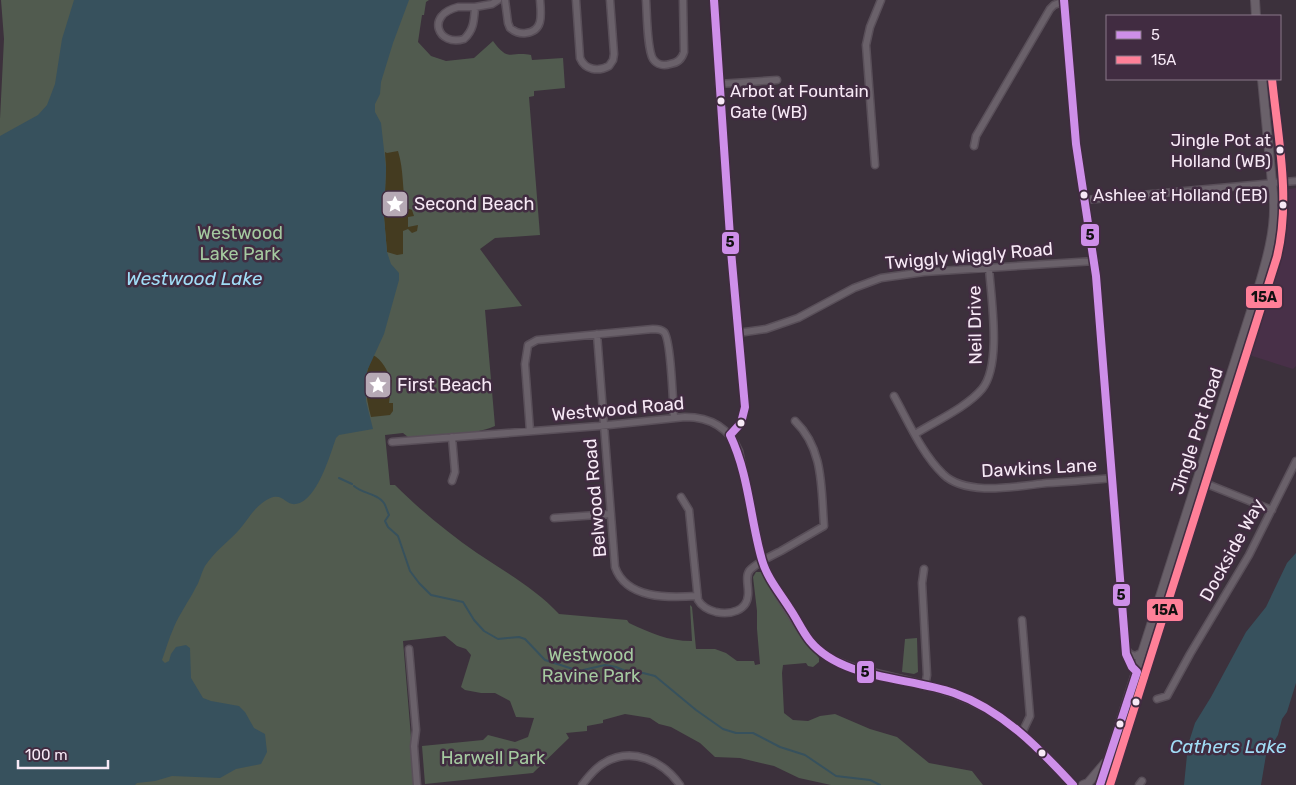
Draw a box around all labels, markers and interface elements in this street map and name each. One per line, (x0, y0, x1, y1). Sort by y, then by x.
legend (1106, 15, 1281, 80)
text: 5 (1151, 26, 1160, 44)
text: 15A (1151, 51, 1176, 69)
place label: Arbot at Fountain Gate (WB) (730, 81, 869, 122)
marker: Arbot at Fountain Gate (WB) (716, 96, 726, 106)
place label: Jingle Pot at Holland (WB) (1171, 130, 1271, 171)
marker: Jingle Pot at Holland (WB) (1275, 145, 1285, 155)
place label: Ashlee at Holland (EB) (1093, 185, 1268, 205)
place icon: Second Beach (380, 189, 410, 219)
marker: Ashlee at Holland (EB) (1079, 190, 1089, 200)
place label: Second Beach (414, 193, 535, 215)
unlabelled marker (1278, 200, 1288, 210)
park label: Westwood Lake Park (197, 222, 283, 265)
line badge: 5 (1080, 223, 1100, 247)
text: 5 (1085, 227, 1095, 244)
line badge: 5 (721, 231, 740, 255)
text: 5 (725, 234, 735, 251)
street label: Twiggly Wiggly Road (884, 238, 1054, 274)
water label: Westwood Lake (126, 267, 263, 290)
street label: Neil Drive (963, 285, 987, 365)
line badge: 15A (1245, 285, 1283, 309)
text: 15A (1251, 289, 1277, 306)
street label: Jingle Pot Road (1166, 365, 1228, 497)
place icon: First Beach (363, 370, 393, 400)
place label: First Beach (397, 374, 492, 396)
street label: Westwood Road (551, 392, 685, 426)
unlabelled marker (736, 418, 746, 428)
street label: Belwood Road (579, 438, 611, 558)
street label: Dawkins Lane (981, 454, 1097, 482)
street label: Dockside Way (1195, 495, 1269, 605)
line badge: 5 (1112, 583, 1131, 607)
text: 5 (1116, 587, 1126, 604)
line badge: 15A (1146, 598, 1184, 622)
text: 15A (1152, 602, 1178, 619)
park label: Westwood Ravine Park (542, 644, 641, 687)
line badge: 5 (856, 660, 875, 684)
text: 5 (860, 664, 870, 681)
unlabelled marker (1131, 697, 1141, 707)
unlabelled marker (1115, 719, 1125, 729)
water label: Cathers Lake (1170, 735, 1287, 758)
scale bar (18, 738, 108, 770)
text: 100 m (25, 746, 67, 764)
park label: Harwell Park (441, 747, 546, 769)
unlabelled marker (1037, 748, 1047, 758)

